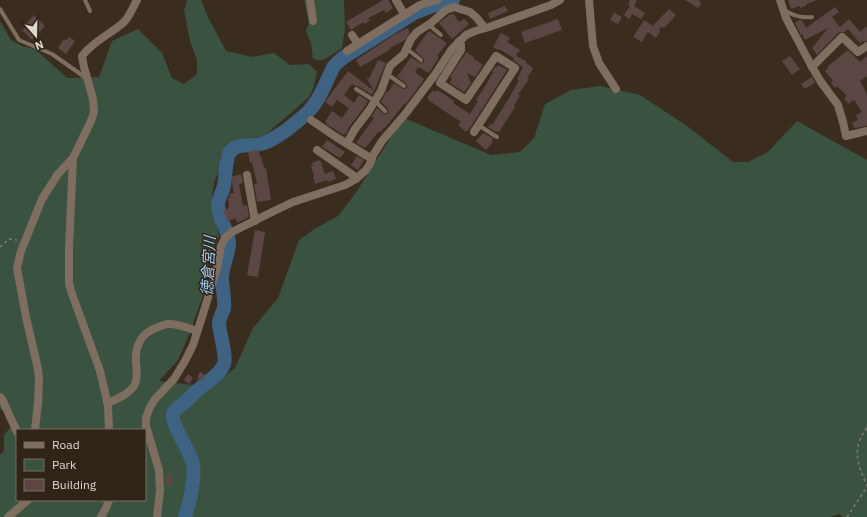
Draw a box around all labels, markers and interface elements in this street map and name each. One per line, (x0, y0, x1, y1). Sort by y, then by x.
north arrow (16, 16, 56, 56)
text: N (33, 37, 46, 53)
water label: 徳倉宮川 (197, 234, 219, 296)
legend (16, 429, 146, 501)
text: Road (52, 437, 80, 452)
text: Park (52, 457, 77, 472)
text: Building (52, 477, 97, 492)

